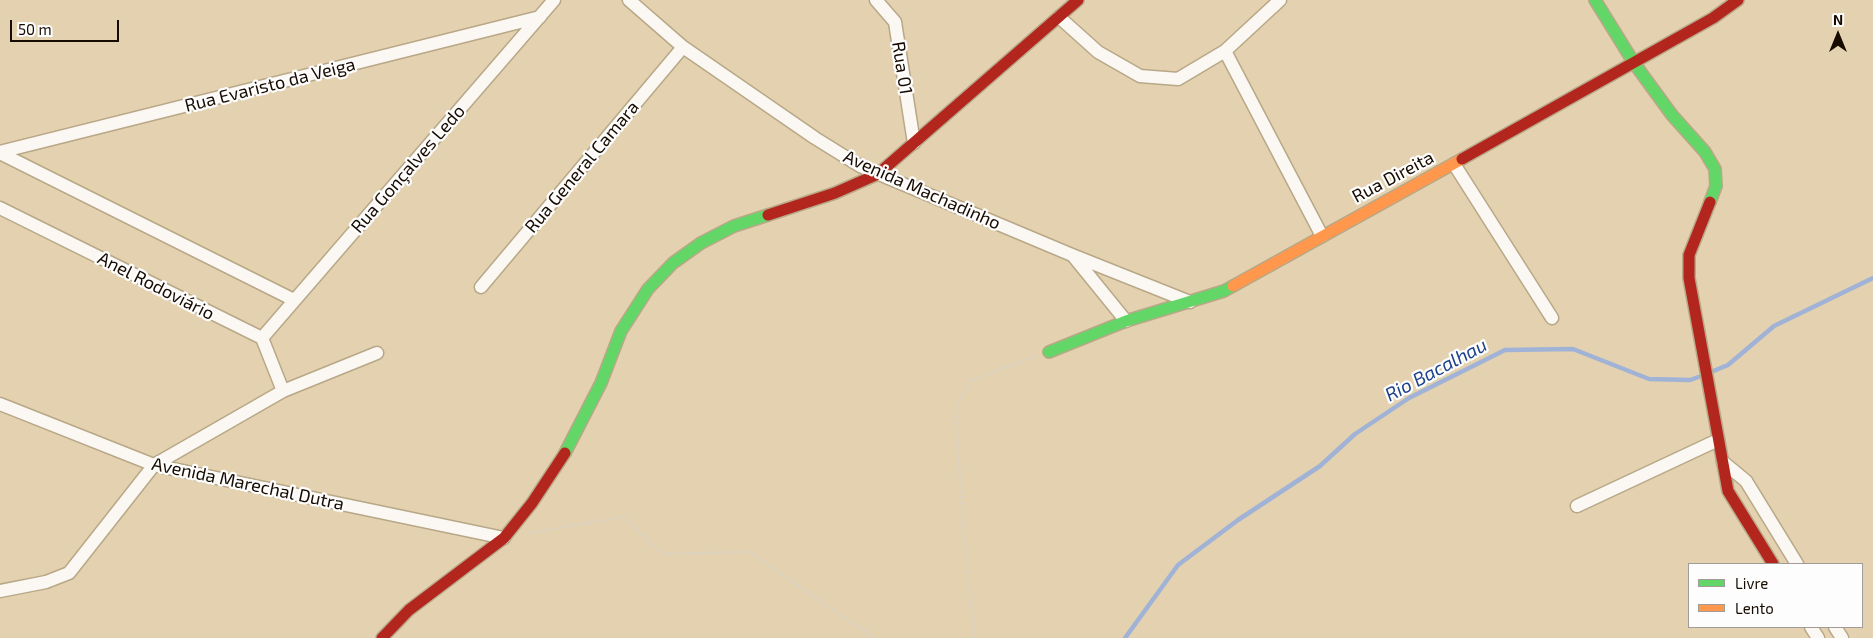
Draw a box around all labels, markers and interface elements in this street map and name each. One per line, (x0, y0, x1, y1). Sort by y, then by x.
scale bar (12, 10, 121, 42)
north arrow (1813, 10, 1863, 60)
text: N (1833, 11, 1843, 28)
text: 50 m (18, 20, 52, 38)
street label: Rua 01 (887, 40, 917, 96)
street label: Rua Evaristo da Veiga (182, 53, 358, 117)
street label: Rua General Camara (520, 97, 644, 237)
street label: Rua Gonçalves Ledo (347, 101, 469, 237)
street label: Avenida Machadinho (840, 146, 1004, 234)
street label: Rua Direita (1348, 146, 1438, 208)
street label: Anel Rodoviário (94, 247, 218, 325)
water label: Rio Bacalhau (1381, 334, 1491, 406)
street label: Avenida Marechal Dutra (150, 453, 346, 515)
legend (1688, 563, 1863, 628)
text: Livre (1735, 574, 1768, 592)
text: Lento (1735, 599, 1774, 617)

